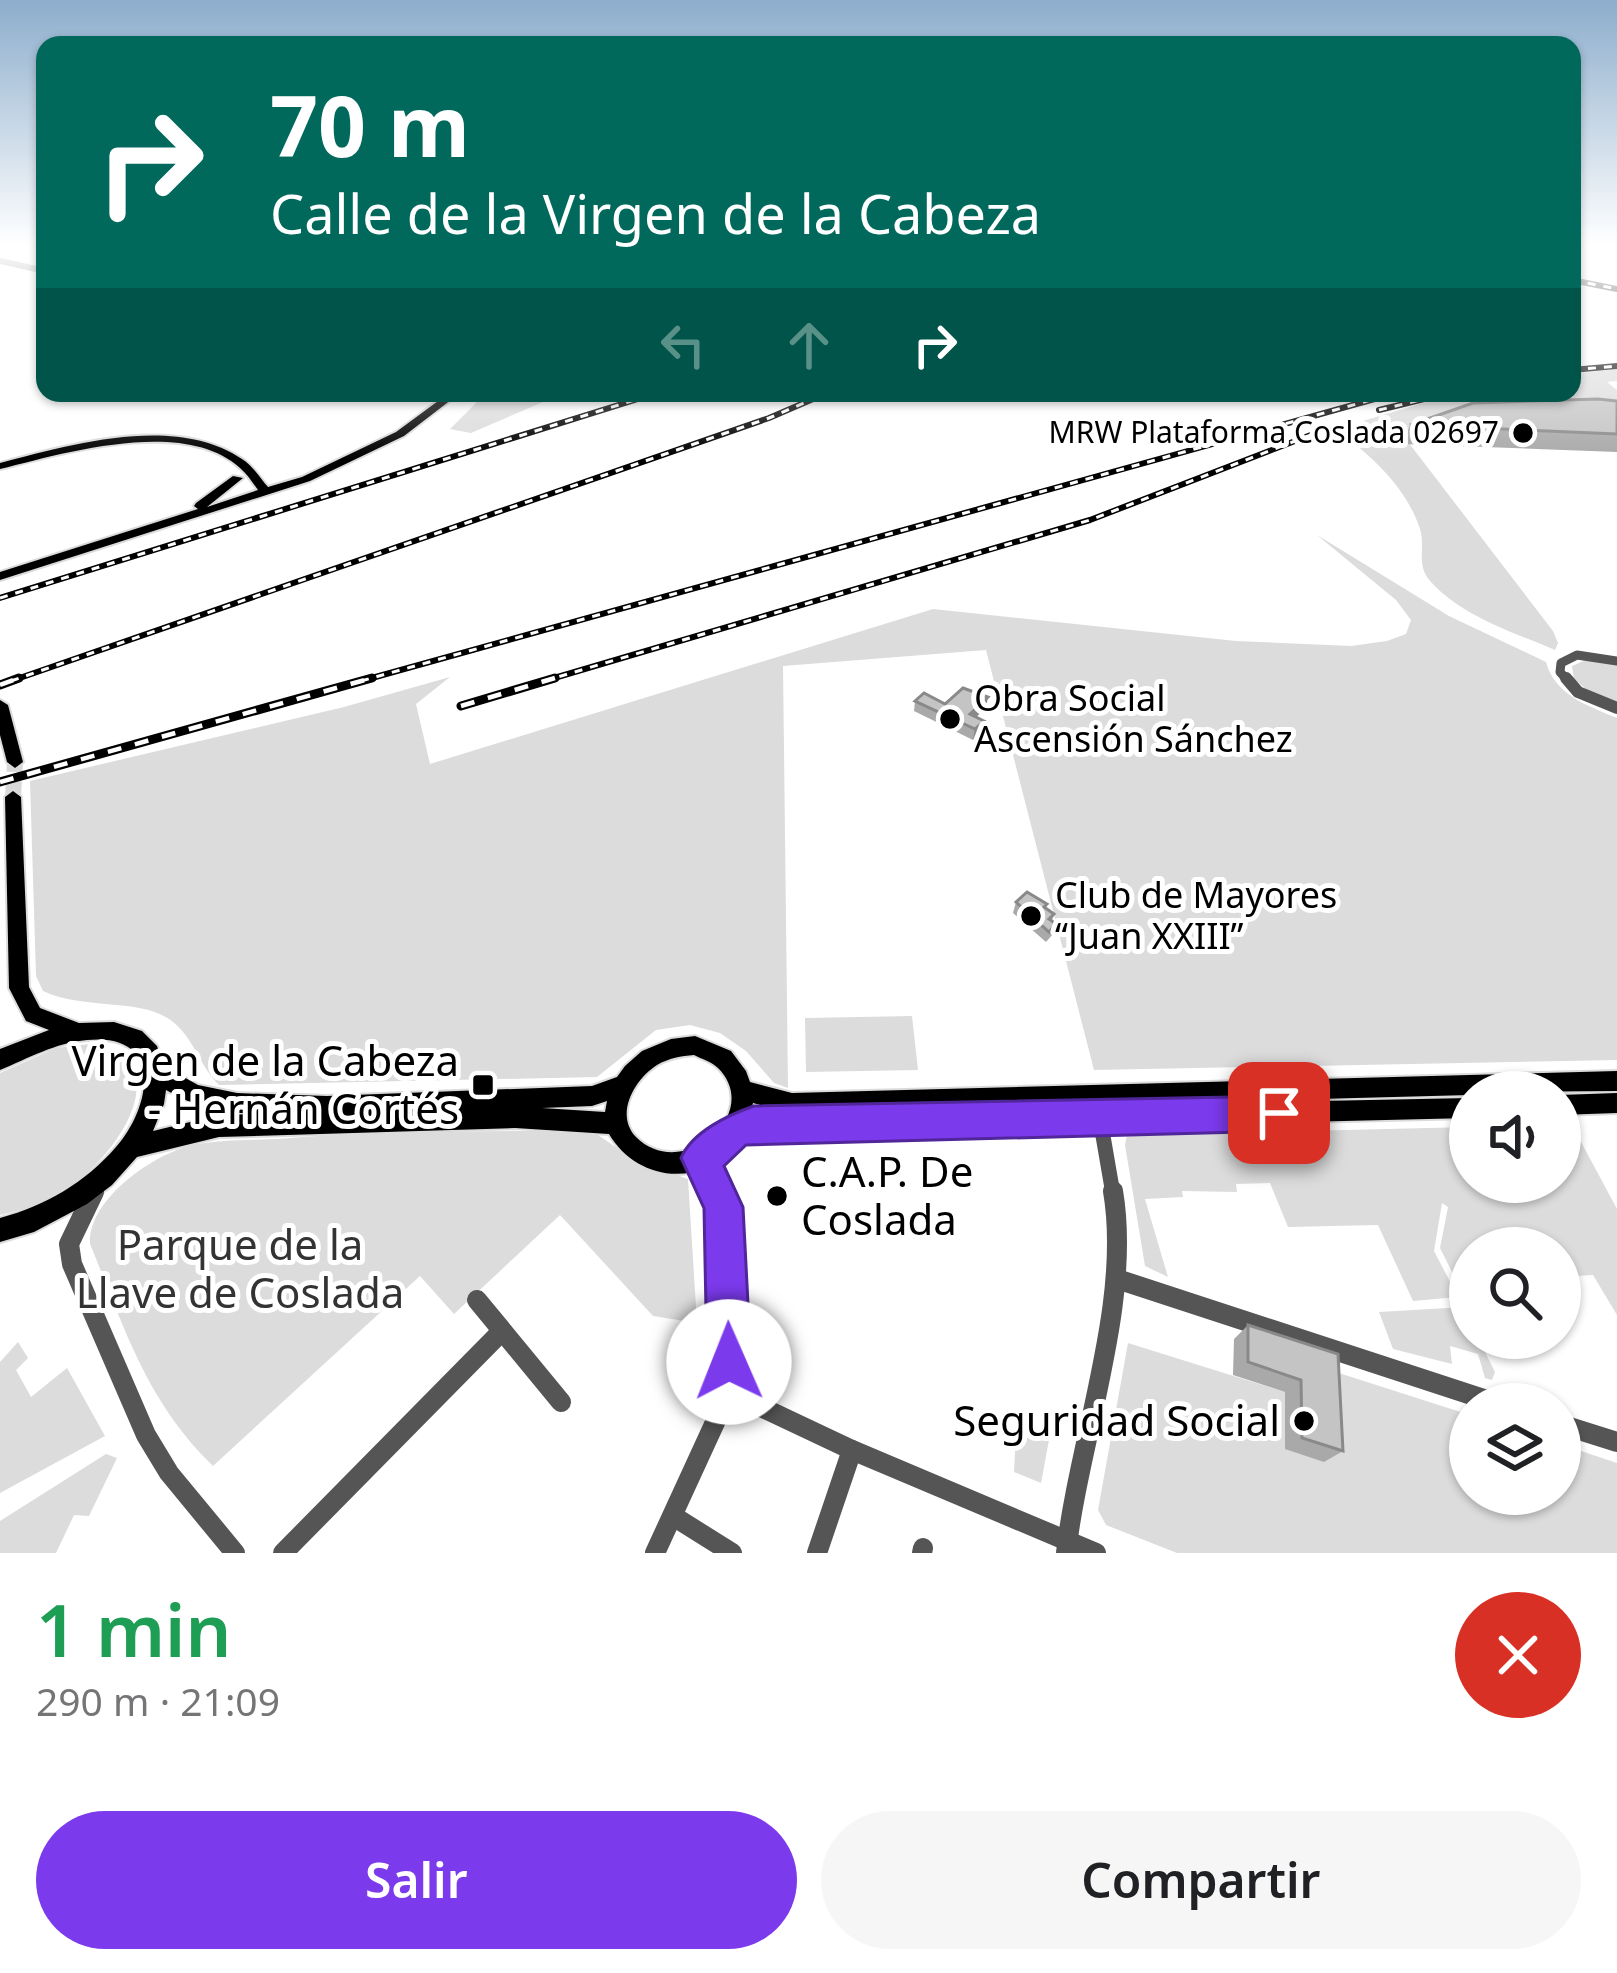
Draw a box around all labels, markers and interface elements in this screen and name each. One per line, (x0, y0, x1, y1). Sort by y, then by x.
text: 70 m (270, 67, 470, 182)
icon: right (72, 84, 228, 240)
text: Calle de la Virgen de la Cabeza (270, 176, 1041, 250)
icon: left (650, 312, 716, 378)
icon: ahead (776, 312, 842, 378)
icon: right (902, 312, 968, 378)
place label: MRW Plataforma Coslada 02697 (1049, 411, 1499, 452)
marker: MRW Plataforma Coslada 02697 (1510, 420, 1536, 446)
place label: Obra Social Ascensión Sánchez (974, 673, 1293, 763)
marker: Obra Social Ascensión Sánchez (937, 706, 963, 732)
place label: Club de Mayores “Juan XXIII” (1055, 870, 1337, 960)
marker: Club de Mayores “Juan XXIII” (1018, 903, 1044, 929)
place label: Virgen de la Cabeza - Hernán Cortés (71, 1031, 459, 1136)
pin (1228, 1062, 1330, 1164)
map controls (1449, 1071, 1581, 1515)
button: sound (1449, 1071, 1581, 1203)
marker: Virgen de la Cabeza - Hernán Cortés (470, 1072, 496, 1098)
icon: arrive (1246, 1080, 1312, 1146)
place label: C.A.P. De Coslada (801, 1142, 973, 1247)
marker: C.A.P. De Coslada (764, 1183, 790, 1209)
park label: Parque de la Llave de Coslada (76, 1215, 404, 1320)
button: search (1449, 1227, 1581, 1359)
position arrow (666, 1299, 792, 1425)
button: layers (1449, 1383, 1581, 1515)
place label: Seguridad Social (953, 1391, 1280, 1448)
marker: Seguridad Social (1291, 1408, 1317, 1434)
text: 1 min (36, 1580, 231, 1678)
button: close (1455, 1592, 1581, 1718)
text: 290 m · 21:09 (36, 1674, 280, 1727)
button: Salir (36, 1811, 797, 1949)
button: Compartir (821, 1811, 1581, 1949)

